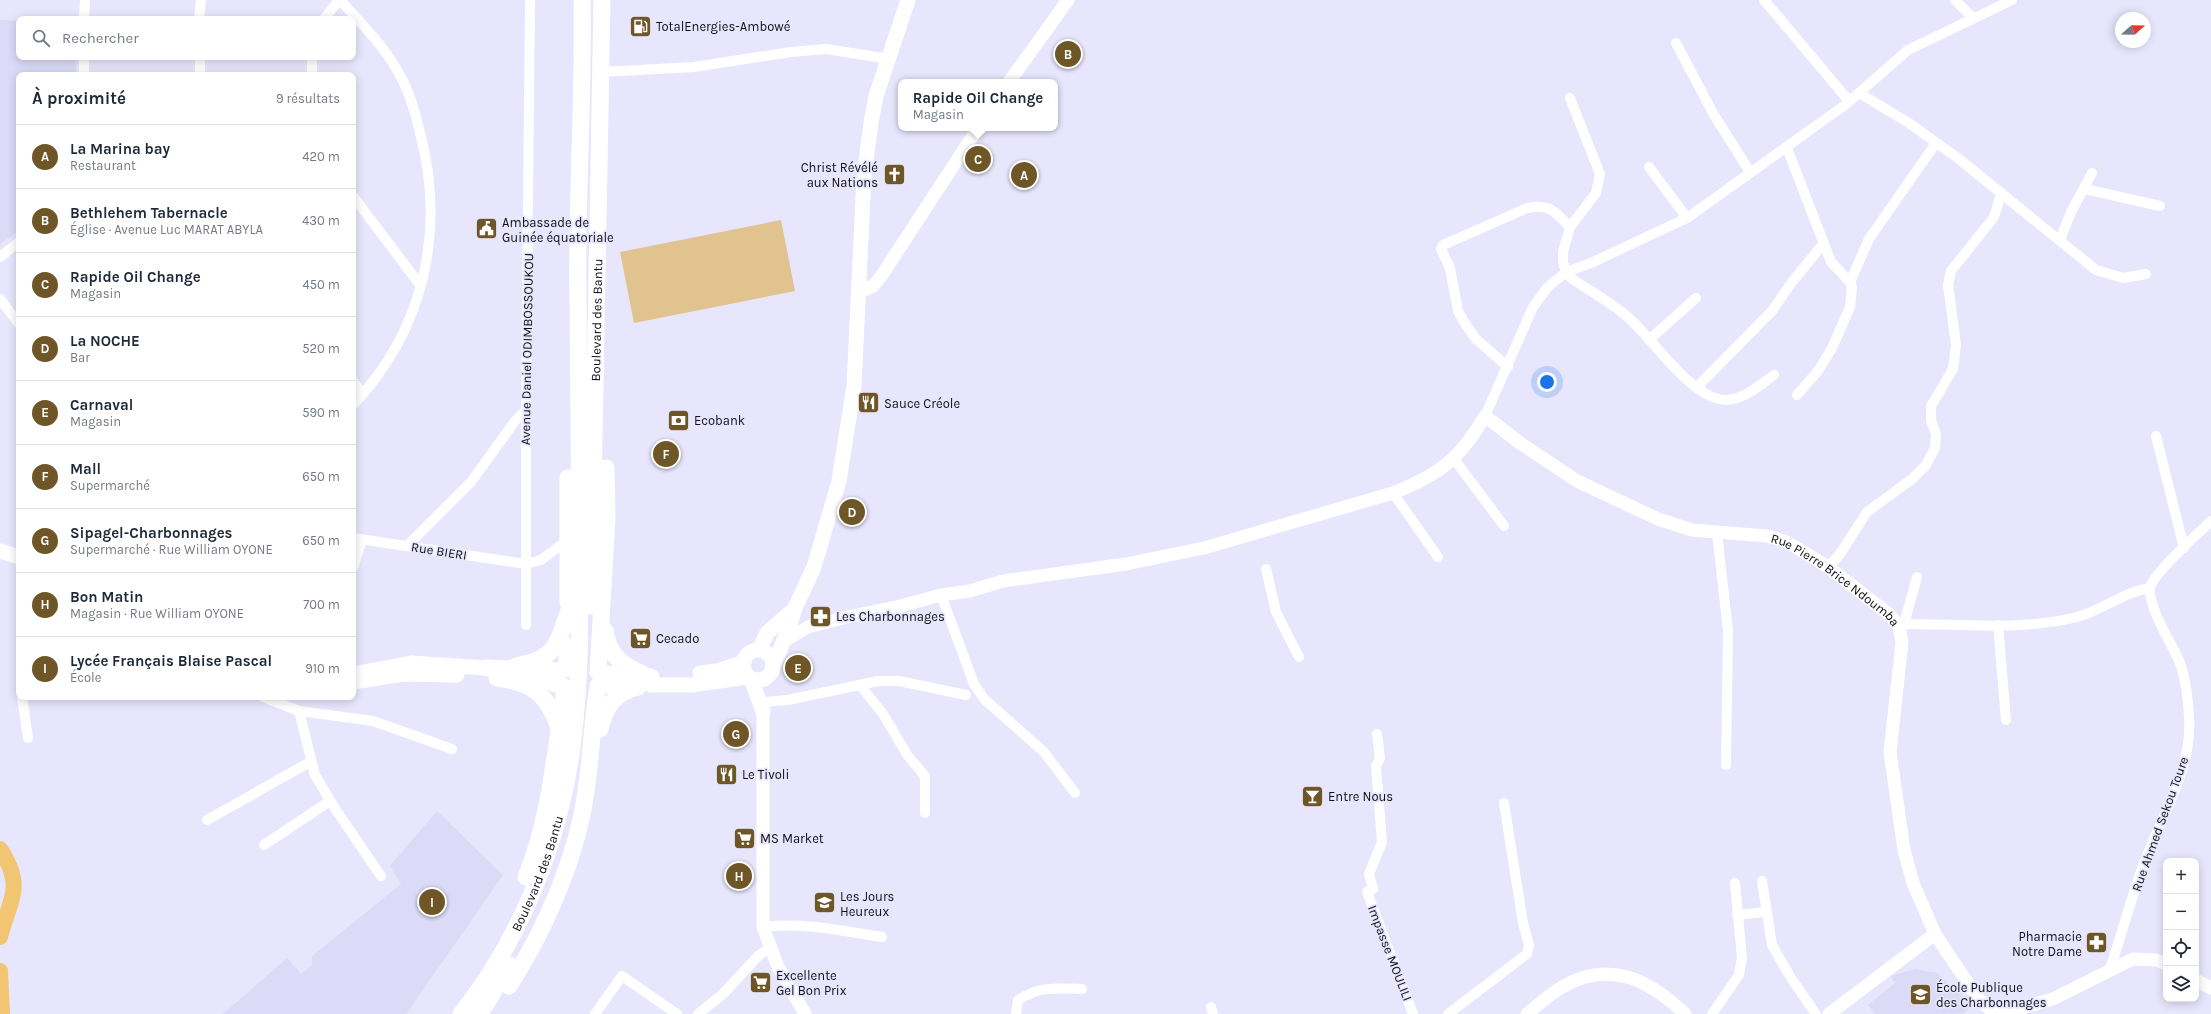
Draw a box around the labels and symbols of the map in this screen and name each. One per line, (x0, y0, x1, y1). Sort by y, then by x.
north arrow (2115, 12, 2151, 48)
fuel station icon: TotalEnergies-Ambowé (628, 13, 654, 39)
place label: TotalEnergies-Ambowé (656, 19, 791, 34)
pin: B (1055, 39, 1081, 69)
pin: C (965, 144, 991, 174)
place label: Christ Révélé aux Nations (801, 160, 878, 190)
pin: A (1011, 160, 1037, 190)
church icon: Christ Révélé aux Nations (881, 161, 907, 187)
place label: Ambassade de Guinée équatoriale (502, 215, 614, 246)
public building icon: Ambassade de Guinée équatoriale (473, 216, 499, 242)
street label: Avenue Daniel ODIMBOSSOUKOU (518, 253, 536, 445)
street label: Boulevard des Bantu (588, 258, 605, 382)
your location (1537, 372, 1557, 392)
restaurant icon: Sauce Créole (856, 390, 882, 416)
place label: Sauce Créole (884, 396, 960, 411)
bank icon: Ecobank (666, 407, 692, 433)
place label: Ecobank (694, 413, 745, 428)
pin: F (653, 439, 679, 469)
pin: D (839, 497, 865, 527)
street label: Rue Pierre Brice Ndoumba (1769, 530, 1903, 629)
street label: Rue BIERI (410, 539, 468, 563)
pharmacy icon: Les Charbonnages (807, 603, 833, 629)
place label: Les Charbonnages (836, 609, 945, 624)
supermarket icon: Cecado (628, 625, 654, 651)
place label: Cecado (656, 631, 699, 646)
pin: E (785, 653, 811, 683)
pin: G (723, 719, 749, 749)
street label: Rue Ahmed Sekou Toure (2129, 754, 2191, 893)
restaurant icon: Le Tivoli (713, 761, 739, 787)
place label: Le Tivoli (742, 767, 789, 782)
bar icon: Entre Nous (1299, 783, 1325, 809)
place label: Entre Nous (1328, 789, 1393, 804)
street label: Boulevard des Bantu (508, 814, 566, 934)
supermarket icon: MS Market (732, 825, 758, 851)
place label: MS Market (760, 831, 824, 846)
pin: H (726, 861, 752, 891)
pin: I (419, 887, 445, 917)
place label: Les Jours Heureux (840, 889, 895, 919)
school or university icon: Les Jours Heureux (811, 890, 837, 916)
street label: Impasse MOULILI (1365, 903, 1415, 1003)
place label: Pharmacie Notre Dame (2012, 929, 2082, 959)
pharmacy icon: Pharmacie Notre Dame (2084, 930, 2110, 956)
place label: Excellente Gel Bon Prix (776, 968, 847, 998)
supermarket icon: Excellente Gel Bon Prix (748, 969, 774, 995)
place label: École Publique des Charbonnages (1936, 978, 2047, 1010)
school or university icon: École Publique des Charbonnages (1908, 981, 1934, 1007)

